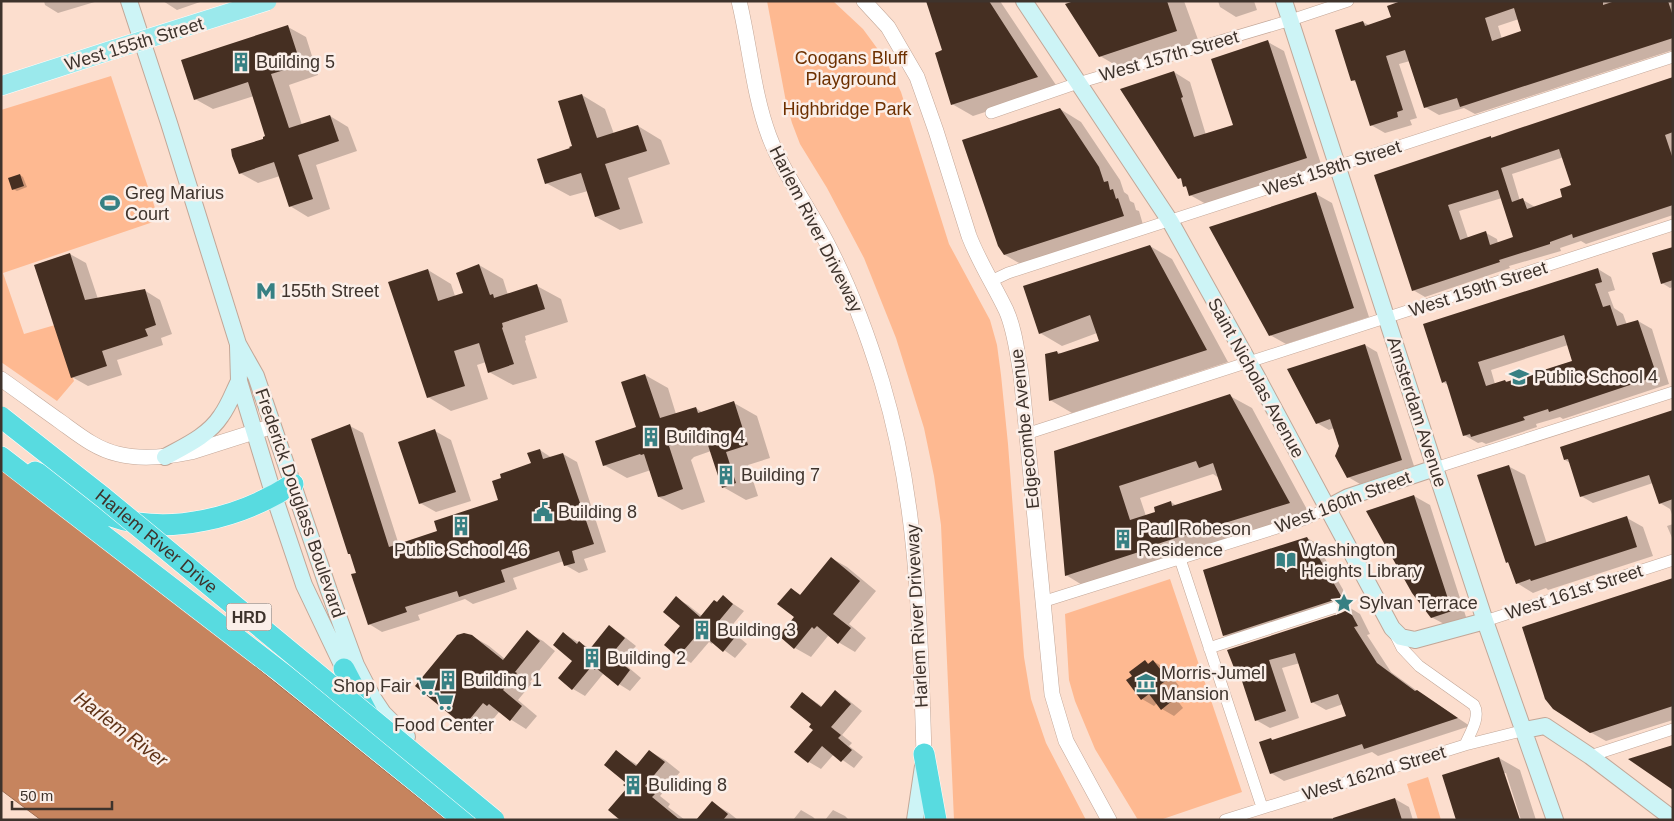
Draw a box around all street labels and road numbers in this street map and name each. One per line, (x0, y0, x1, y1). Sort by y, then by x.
street label: West 155th Street (62, 13, 206, 75)
street label: West 157th Street (1097, 27, 1241, 85)
street label: West 158th Street (1261, 136, 1403, 200)
street label: Harlem River Driveway (765, 142, 867, 316)
street label: West 159th Street (1407, 257, 1549, 321)
street label: Saint Nicholas Avenue (1204, 295, 1308, 461)
street label: Amsterdam Avenue (1383, 334, 1451, 490)
street label: Edgecombe Avenue (1007, 348, 1043, 510)
street label: Frederick Douglass Boulevard (251, 386, 349, 620)
street label: West 160th Street (1272, 467, 1414, 537)
street label: Harlem River Drive (91, 485, 221, 597)
street label: Harlem River Driveway (902, 524, 932, 708)
street label: West 161st Street (1503, 560, 1645, 624)
road number: HRD (226, 604, 272, 630)
street label: West 162nd Street (1300, 742, 1448, 804)

